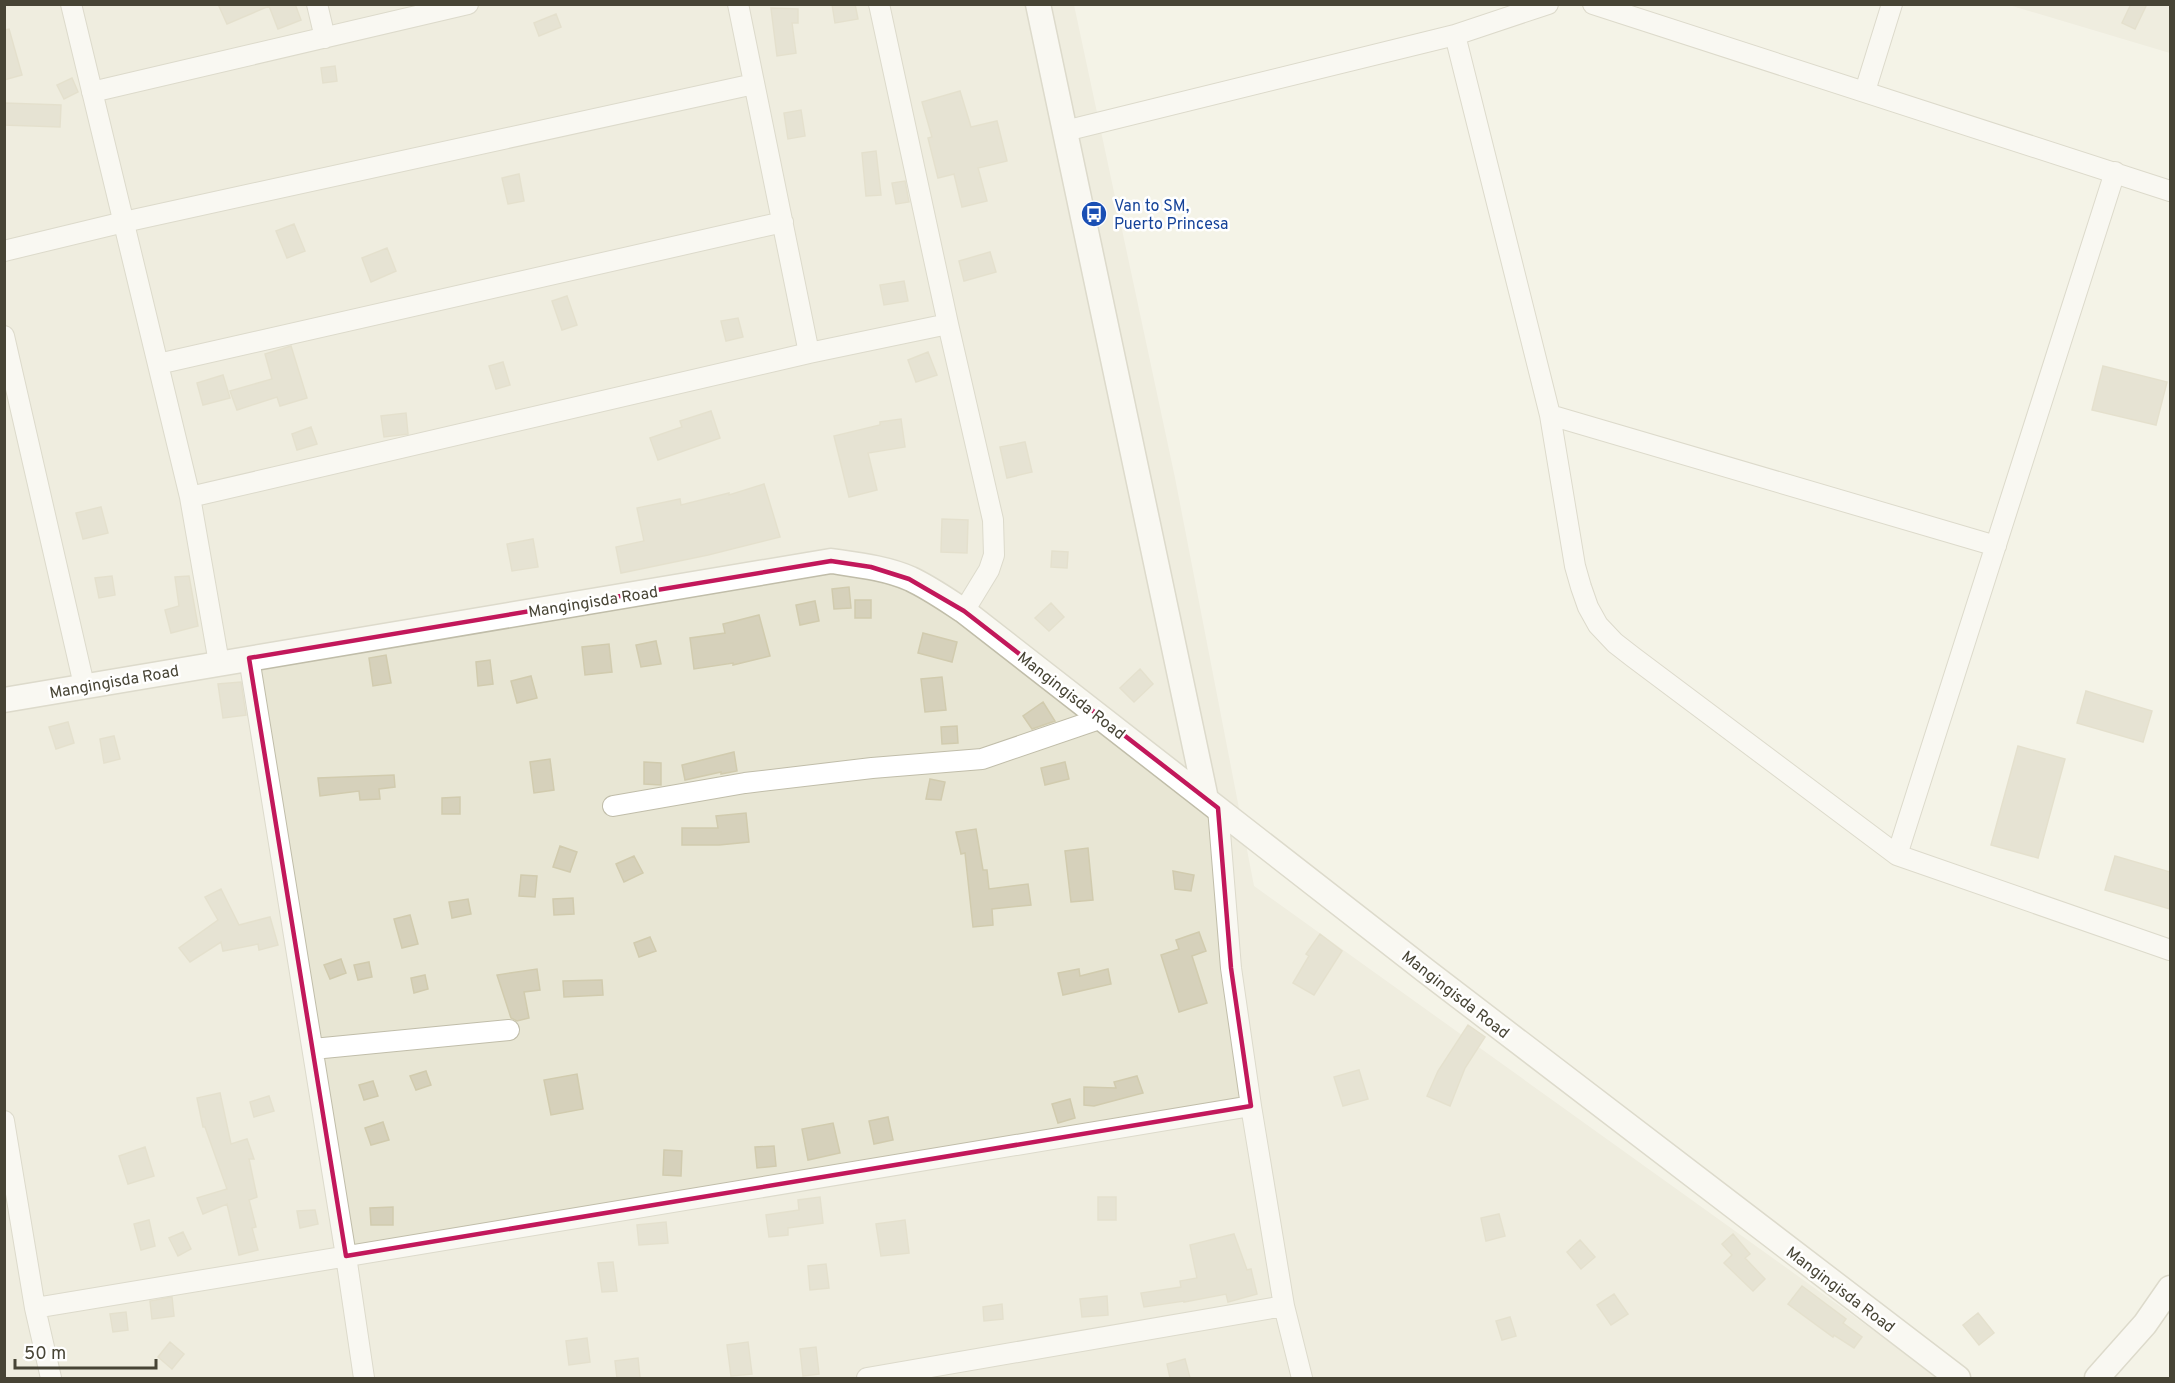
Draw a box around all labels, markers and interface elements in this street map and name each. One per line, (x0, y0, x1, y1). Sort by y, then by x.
place label: Van to SM, Puerto Princesa (1114, 197, 1228, 235)
bus stop icon: Van to SM, Puerto Princesa (1079, 199, 1109, 229)
street label: Mangingisda Road (527, 583, 660, 623)
street label: Mangingisda Road (1013, 648, 1129, 745)
street label: Mangingisda Road (48, 662, 181, 704)
street label: Mangingisda Road (1397, 947, 1513, 1044)
street label: Mangingisda Road (1781, 1243, 1898, 1338)
scale bar (15, 1332, 156, 1370)
text: 50 m (24, 1343, 66, 1366)

